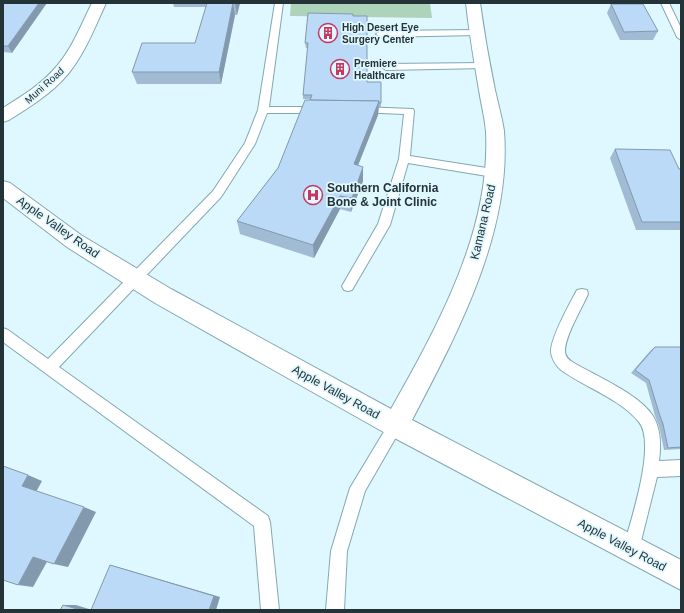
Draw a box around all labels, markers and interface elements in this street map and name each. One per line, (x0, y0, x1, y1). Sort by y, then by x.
building icon: High Desert Eye Surgery Center (317, 22, 339, 44)
place label: High Desert Eye Surgery Center (342, 22, 419, 45)
building icon: Premiere Healthcare (329, 58, 351, 80)
place label: Premiere Healthcare (354, 58, 406, 81)
street label: Muni Road (23, 65, 66, 106)
place label: Southern California Bone & Joint Clinic (327, 181, 439, 209)
street label: Kamana Road (468, 183, 498, 261)
hospital icon: Southern California Bone & Joint Clinic (302, 184, 324, 206)
street label: Apple Valley Road (14, 193, 102, 261)
street label: Apple Valley Road (290, 362, 382, 422)
street label: Apple Valley Road (576, 516, 668, 574)

